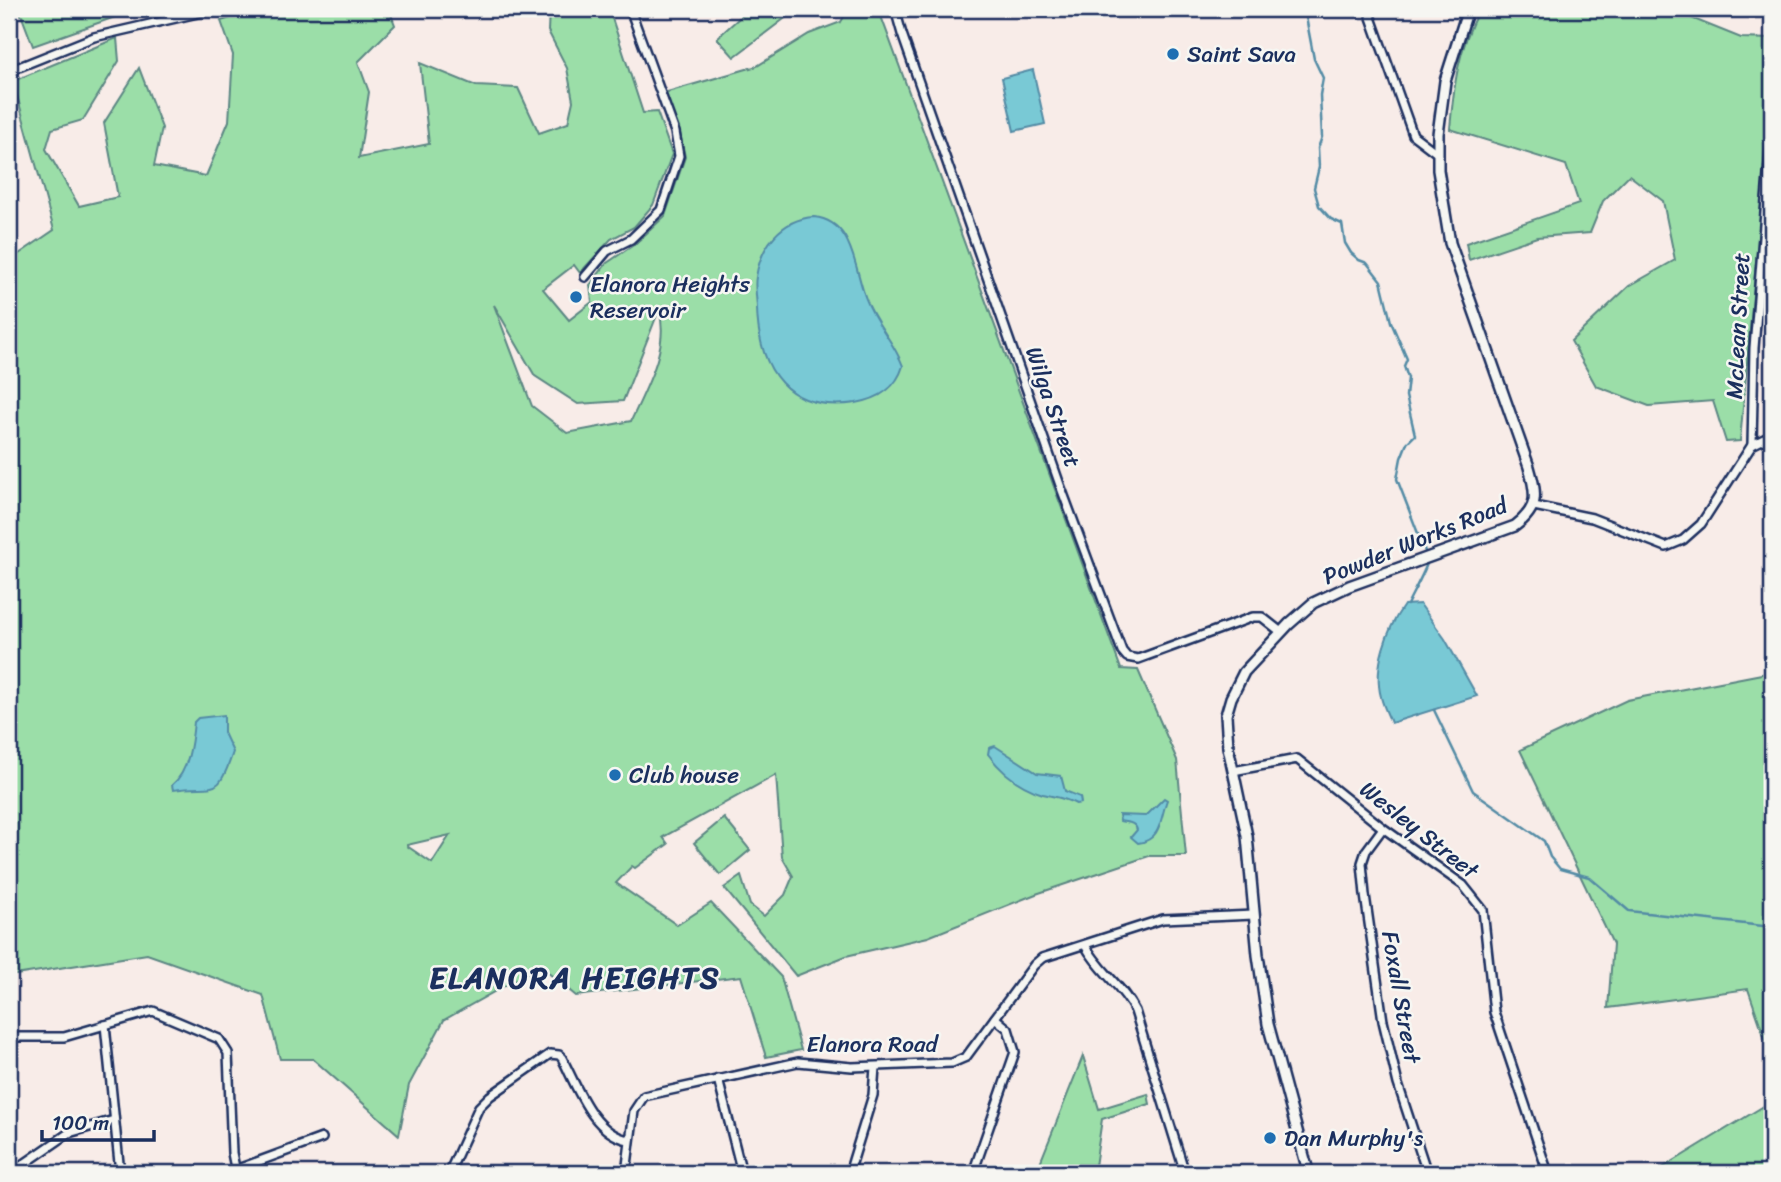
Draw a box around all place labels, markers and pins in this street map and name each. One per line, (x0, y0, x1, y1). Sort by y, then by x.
place label: Saint Sava (1187, 34, 1296, 75)
marker: Saint Sava (1165, 46, 1181, 62)
place label: Elanora Heights Reservoir (590, 264, 750, 331)
marker: Elanora Heights Reservoir (568, 289, 584, 305)
place label: Club house (629, 755, 739, 796)
marker: Club house (607, 767, 623, 783)
place label: Dan Murphy's (1284, 1118, 1424, 1159)
marker: Dan Murphy's (1262, 1130, 1278, 1146)

